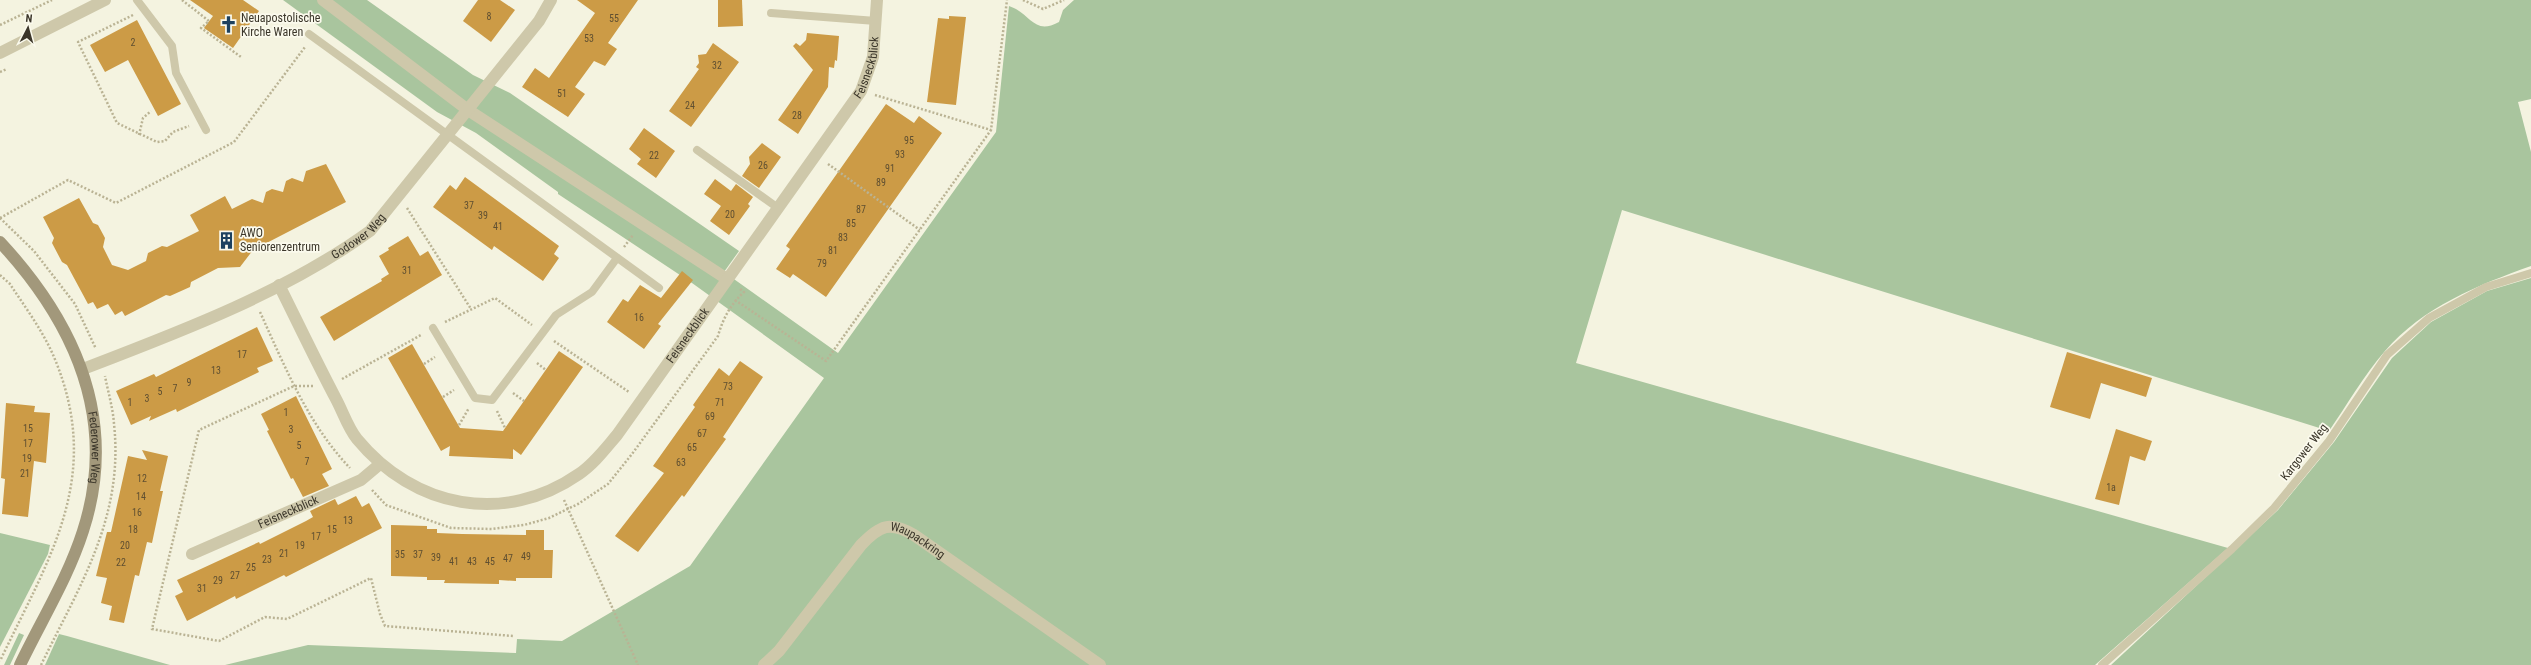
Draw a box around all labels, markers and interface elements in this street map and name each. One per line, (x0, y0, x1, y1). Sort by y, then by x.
north arrow (8, 8, 48, 48)
place label: Neuapostolische Kirche Waren (241, 11, 321, 39)
house number: 8 (487, 11, 492, 22)
text: N (25, 12, 33, 25)
house number: 55 (609, 13, 619, 24)
church icon: Neuapostolische Kirche Waren (218, 15, 238, 35)
house number: 53 (584, 33, 594, 44)
street label: Feisneckblick (851, 35, 881, 101)
house number: 2 (131, 37, 136, 48)
house number: 32 (712, 60, 722, 71)
house number: 51 (557, 88, 567, 99)
house number: 24 (685, 100, 695, 111)
house number: 28 (792, 110, 802, 121)
house number: 95 (904, 135, 914, 146)
house number: 93 (895, 149, 905, 160)
house number: 22 (649, 150, 659, 161)
house number: 26 (758, 160, 768, 171)
house number: 91 (885, 163, 895, 174)
house number: 89 (876, 177, 886, 188)
house number: 37 (464, 200, 474, 211)
house number: 87 (856, 204, 866, 215)
house number: 20 (725, 209, 735, 220)
house number: 39 (478, 210, 488, 221)
street label: Godower Weg (329, 211, 388, 262)
house number: 85 (846, 218, 856, 229)
house number: 41 (493, 221, 503, 232)
place label: AWO Seniorenzentrum (240, 226, 320, 254)
building icon: AWO Seniorenzentrum (217, 230, 237, 250)
house number: 83 (838, 232, 848, 243)
house number: 81 (828, 245, 838, 256)
house number: 79 (817, 258, 827, 269)
house number: 31 (402, 265, 412, 276)
street label: Feisneckblick (663, 305, 712, 366)
house number: 16 (634, 312, 644, 323)
house number: 17 (237, 349, 247, 360)
house number: 13 (211, 365, 221, 376)
house number: 9 (187, 377, 192, 388)
house number: 73 (723, 381, 733, 392)
house number: 7 (173, 383, 178, 394)
house number: 5 (158, 386, 163, 397)
house number: 3 (145, 393, 150, 404)
house number: 1 (128, 397, 132, 408)
house number: 71 (715, 397, 725, 408)
house number: 1 (284, 407, 288, 418)
street label: Federower Weg (85, 410, 103, 485)
house number: 69 (705, 411, 715, 422)
street label: Kargower Weg (2278, 421, 2331, 483)
house number: 15 (23, 423, 33, 434)
house number: 3 (289, 424, 294, 435)
house number: 67 (697, 428, 707, 439)
house number: 17 (23, 438, 33, 449)
house number: 5 (297, 440, 302, 451)
house number: 65 (687, 442, 697, 453)
house number: 19 (22, 453, 32, 464)
house number: 7 (305, 456, 310, 467)
house number: 63 (676, 457, 686, 468)
house number: 21 (20, 468, 30, 479)
house number: 12 (137, 473, 147, 484)
house number: 1a (2106, 482, 2116, 493)
house number: 14 (136, 491, 146, 502)
street label: Feisneckblick (256, 492, 321, 531)
house number: 16 (132, 507, 142, 518)
house number: 13 (343, 515, 353, 526)
street label: Waupackring (889, 519, 948, 562)
house number: 18 (128, 524, 138, 535)
house number: 15 (327, 524, 337, 535)
house number: 17 (311, 531, 321, 542)
house number: 20 (120, 540, 130, 551)
house number: 19 (295, 540, 305, 551)
house number: 21 (279, 548, 289, 559)
house number: 35 (395, 549, 405, 560)
house number: 37 (413, 549, 423, 560)
house number: 49 (521, 551, 531, 562)
house number: 39 (431, 552, 441, 563)
house number: 47 (503, 553, 513, 564)
house number: 23 (262, 554, 272, 565)
house number: 41 (449, 556, 459, 567)
house number: 43 (467, 556, 477, 567)
house number: 45 (485, 556, 495, 567)
house number: 22 (116, 557, 126, 568)
house number: 25 (246, 562, 256, 573)
house number: 27 (230, 570, 240, 581)
house number: 29 (213, 575, 223, 586)
house number: 31 (197, 583, 207, 594)

